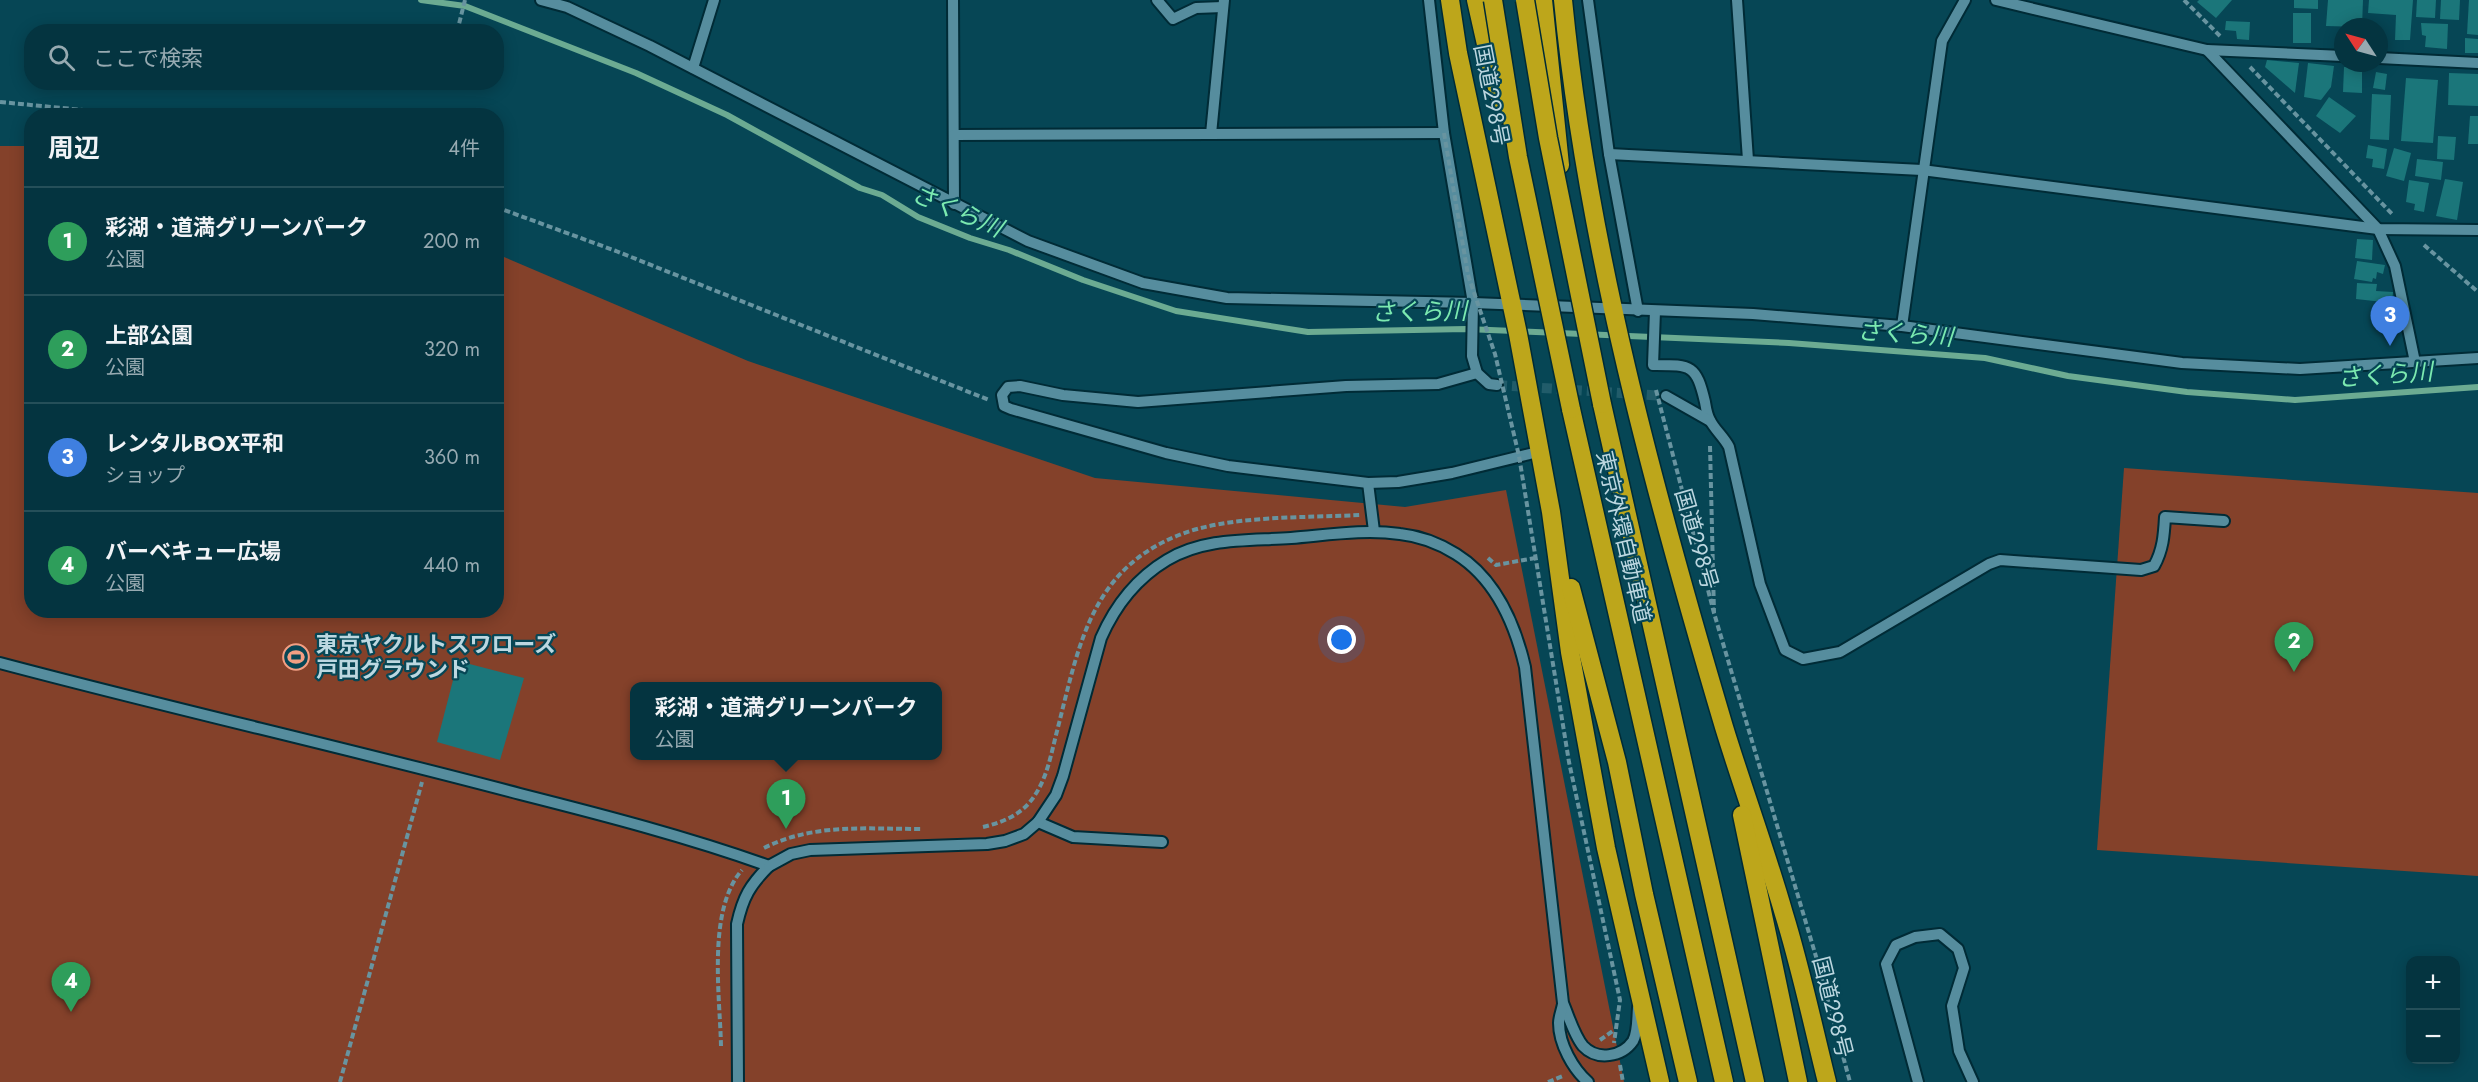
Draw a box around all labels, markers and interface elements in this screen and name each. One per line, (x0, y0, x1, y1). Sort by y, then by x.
north arrow (2334, 18, 2388, 72)
search box (24, 24, 504, 90)
icon: search (45, 41, 78, 74)
street label: 国道298号 (1466, 41, 1518, 149)
text: ここで検索 (93, 42, 203, 74)
text: 周辺 (48, 129, 100, 167)
text: 4件 (448, 134, 480, 163)
water label: さくら川 (906, 176, 1011, 247)
text: 彩湖・道満グリーンパーク (105, 211, 368, 243)
text: 1 (62, 227, 73, 256)
text: 200 m (423, 227, 480, 256)
text: 公園 (105, 245, 145, 274)
water label: さくら川 (1371, 293, 1470, 330)
pin: 3 (2370, 296, 2410, 346)
water label: さくら川 (1856, 313, 1957, 355)
text: 上部公園 (105, 319, 193, 351)
text: 2 (61, 335, 74, 364)
text: 320 m (424, 335, 480, 364)
text: 公園 (105, 353, 145, 382)
water label: さくら川 (2336, 353, 2437, 395)
text: レンタルBOX平和 (105, 427, 284, 459)
text: 3 (61, 443, 74, 472)
text: 360 m (424, 443, 480, 472)
street label: 東京外環自動車道 (1589, 448, 1659, 626)
text: ショップ (105, 461, 185, 490)
street label: 国道298号 (1667, 485, 1727, 593)
text: バーベキュー広場 (105, 535, 281, 567)
text: 4 (61, 551, 74, 580)
text: 440 m (423, 551, 480, 580)
text: 公園 (105, 569, 145, 598)
pin: 2 (2274, 622, 2314, 672)
your location (1327, 625, 1356, 654)
place label: 東京ヤクルトスワローズ 戸田グラウンド (316, 628, 556, 685)
sports icon: 東京ヤクルトスワローズ 戸田グラウンド (281, 642, 311, 672)
popup (630, 682, 942, 760)
text: 彩湖・道満グリーンパーク (655, 691, 917, 723)
text: 公園 (655, 725, 695, 754)
pin: 1 (766, 780, 806, 829)
street label: 国道298号 (1805, 953, 1861, 1061)
map controls (2406, 956, 2460, 1064)
button: + (2406, 956, 2460, 1010)
pin: 4 (52, 962, 90, 1012)
button: − (2406, 1010, 2460, 1064)

